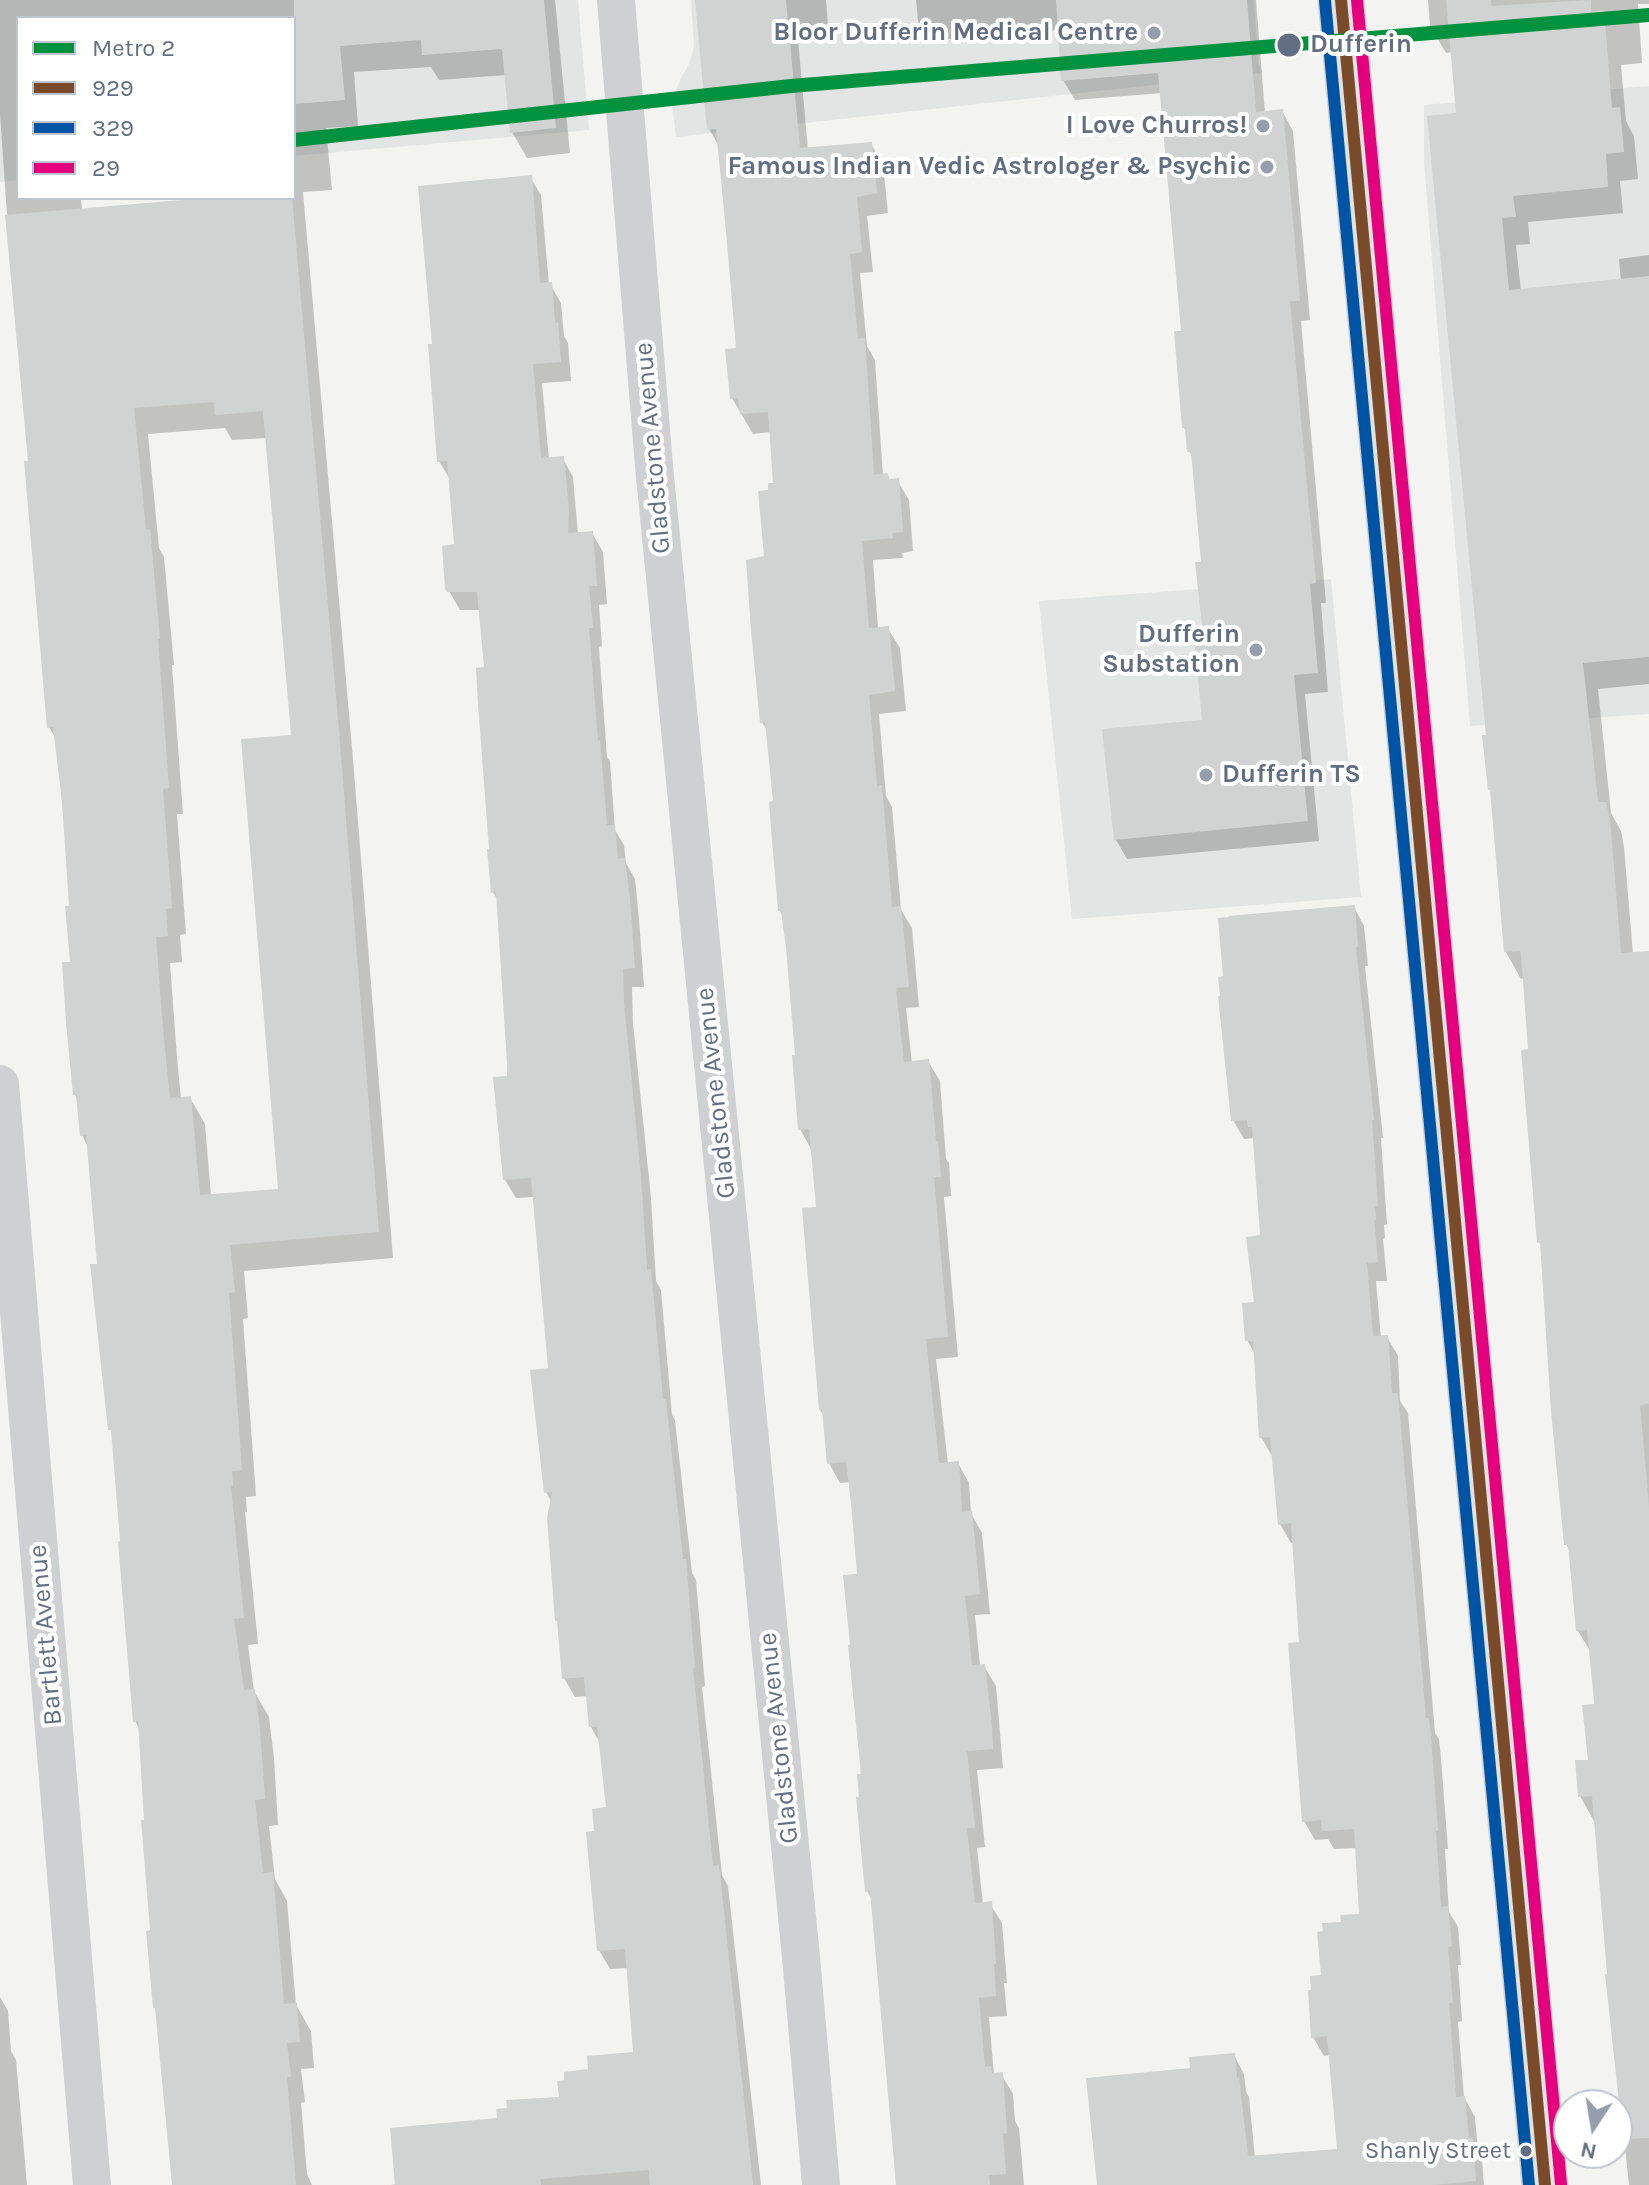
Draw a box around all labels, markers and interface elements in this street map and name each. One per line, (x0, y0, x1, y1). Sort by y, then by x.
legend (16, 16, 296, 200)
place label: Bloor Dufferin Medical Centre (773, 17, 1138, 49)
marker: Bloor Dufferin Medical Centre (1145, 24, 1163, 42)
place label: Dufferin (1310, 29, 1412, 61)
marker: Dufferin (1275, 31, 1303, 59)
text: Metro 2 (92, 34, 175, 62)
text: 929 (92, 74, 134, 102)
place label: I Love Churros! (1066, 110, 1247, 142)
text: 329 (92, 114, 134, 142)
marker: I Love Churros! (1254, 117, 1272, 135)
place label: Famous Indian Vedic Astrologer & Psychic (727, 151, 1251, 183)
text: 29 (92, 154, 120, 182)
marker: Famous Indian Vedic Astrologer & Psychic (1258, 158, 1276, 176)
street label: Gladstone Avenue (628, 341, 678, 555)
place label: Dufferin Substation (1102, 619, 1240, 680)
marker: Dufferin Substation (1247, 641, 1265, 659)
place label: Dufferin TS (1222, 759, 1361, 791)
marker: Dufferin TS (1197, 766, 1215, 784)
street label: Gladstone Avenue (689, 986, 743, 1200)
street label: Bartlett Avenue (23, 1543, 69, 1727)
street label: Gladstone Avenue (752, 1631, 806, 1845)
north arrow (1553, 2089, 1633, 2169)
text: N (1578, 2136, 1599, 2165)
place label: Shanly Street (1365, 2137, 1511, 2165)
marker: Shanly Street (1518, 2143, 1534, 2159)

